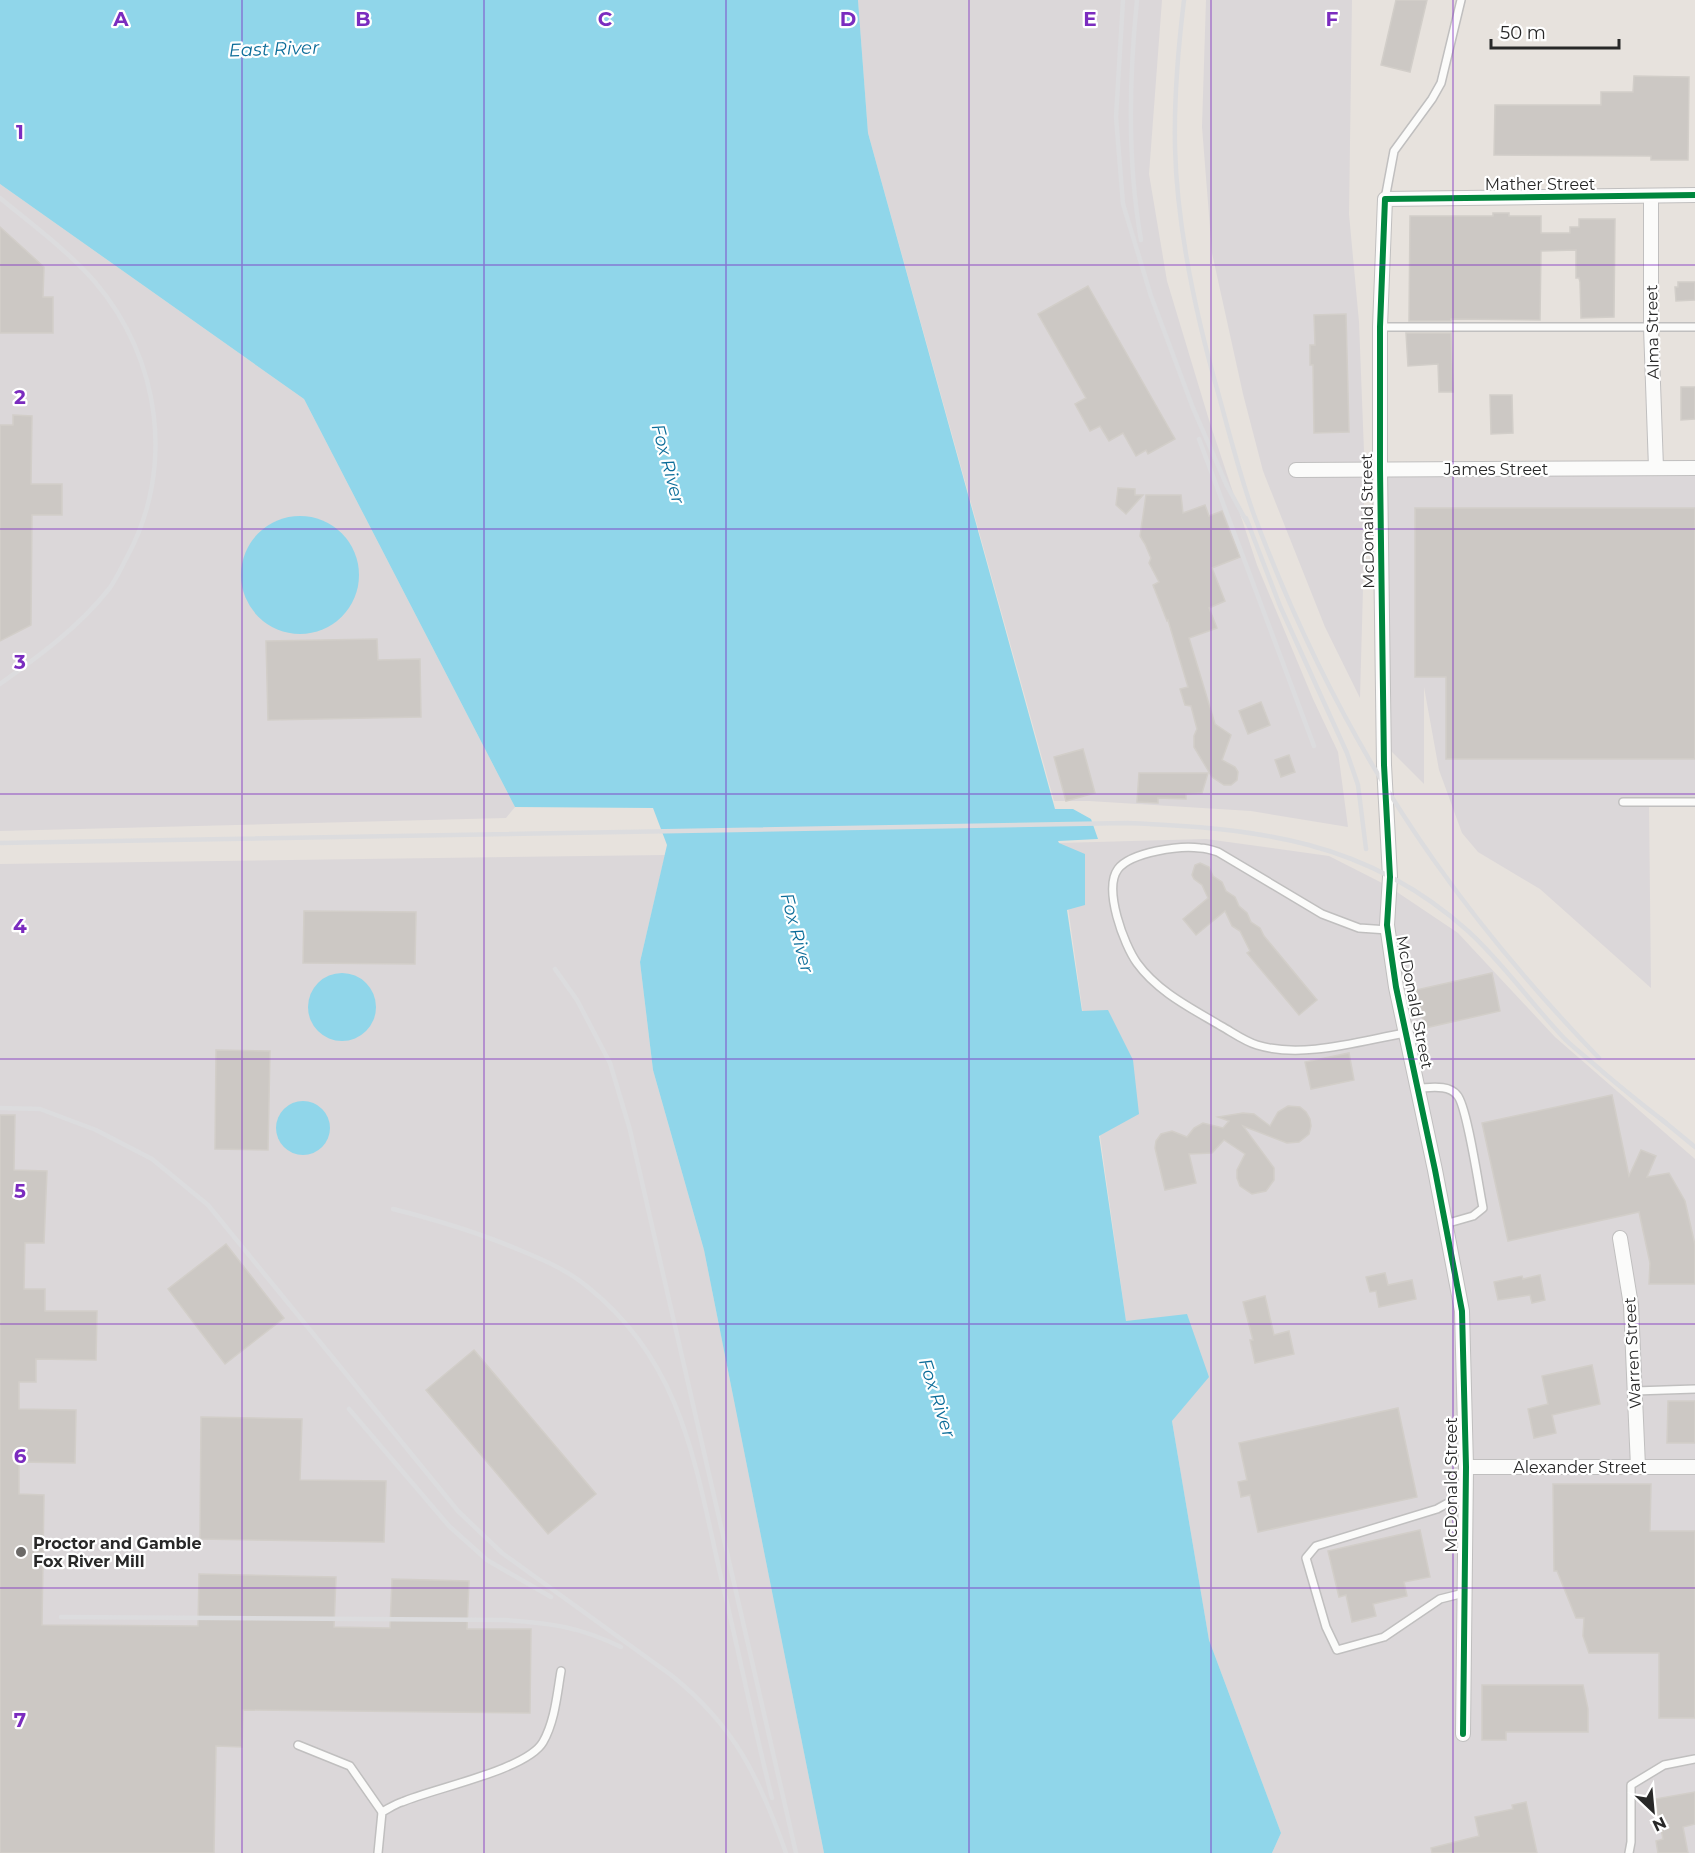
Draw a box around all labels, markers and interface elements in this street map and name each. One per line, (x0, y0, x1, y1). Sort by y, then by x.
text: A (112, 7, 129, 31)
text: B (355, 7, 371, 31)
text: C (598, 7, 613, 31)
text: D (840, 7, 856, 31)
text: E (1083, 7, 1097, 31)
text: F (1326, 7, 1339, 31)
scale bar (1491, 12, 1618, 50)
text: 50 m (1500, 22, 1546, 44)
water label: East River (228, 36, 320, 62)
text: 1 (16, 120, 24, 144)
street label: Mather Street (1485, 175, 1596, 194)
street label: Alma Street (1642, 284, 1663, 380)
text: 2 (14, 385, 26, 409)
water label: Fox River (647, 422, 689, 507)
street label: McDonald Street (1357, 453, 1378, 589)
street label: James Street (1443, 460, 1549, 479)
text: 3 (13, 650, 26, 674)
water label: Fox River (776, 891, 818, 976)
text: 4 (13, 914, 27, 938)
street label: McDonald Street (1392, 934, 1437, 1071)
text: 5 (14, 1179, 26, 1203)
street label: Warren Street (1620, 1296, 1645, 1409)
water label: Fox River (914, 1356, 960, 1441)
street label: McDonald Street (1442, 1417, 1461, 1553)
text: 6 (14, 1444, 27, 1468)
street label: Alexander Street (1513, 1458, 1647, 1477)
place label: Proctor and Gamble Fox River Mill (33, 1534, 202, 1571)
marker: Proctor and Gamble Fox River Mill (14, 1545, 28, 1559)
text: 7 (14, 1708, 26, 1732)
north arrow (1623, 1781, 1683, 1841)
text: N (1649, 1813, 1669, 1835)

